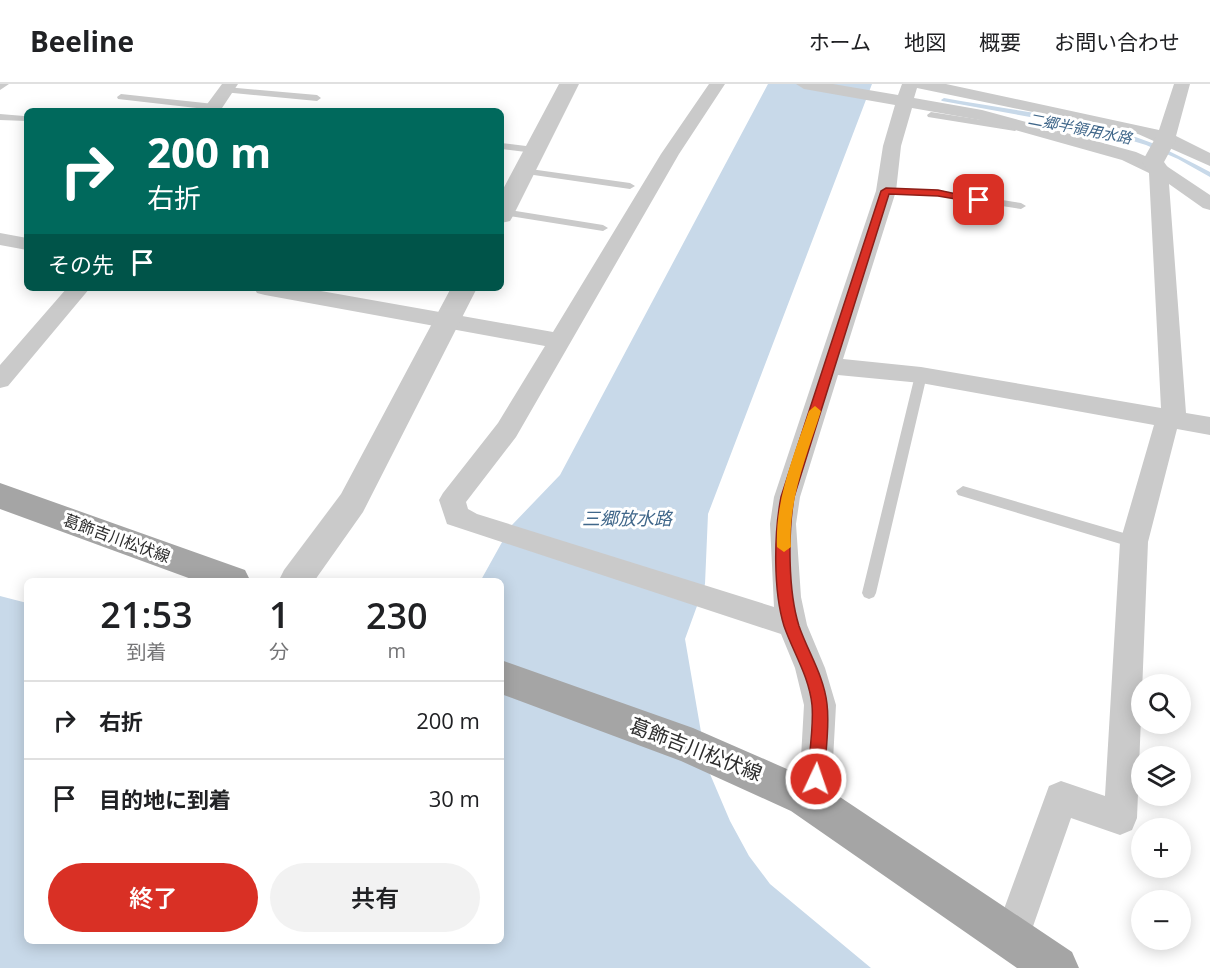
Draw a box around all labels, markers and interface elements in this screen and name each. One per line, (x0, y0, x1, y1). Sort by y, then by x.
text: Beeline (30, 22, 134, 60)
text: ホーム (809, 28, 871, 56)
text: 地図 (904, 28, 946, 56)
text: 概要 (979, 28, 1021, 56)
text: お問い合わせ (1054, 28, 1180, 56)
water label: 二郷半領用水路 (1027, 108, 1135, 148)
text: 200 m (147, 123, 271, 180)
icon: right (48, 132, 126, 210)
pin (953, 174, 1004, 225)
text: 右折 (147, 179, 201, 216)
icon: arrive (962, 183, 995, 216)
icon: arrive (126, 246, 159, 279)
text: その先 (48, 249, 114, 279)
water label: 三郷放水路 (582, 506, 674, 530)
street label: 葛飾吉川松伏線 (61, 509, 173, 567)
text: 21:53 (100, 590, 193, 639)
text: 1 (269, 590, 290, 639)
text: 230 (366, 591, 428, 640)
text: m (388, 637, 406, 664)
text: 到着 (126, 638, 166, 665)
text: 分 (269, 638, 289, 665)
map controls (1131, 674, 1191, 950)
button: search (1131, 674, 1191, 734)
icon: right (48, 704, 81, 737)
text: 200 m (416, 705, 480, 735)
text: 右折 (99, 706, 143, 736)
street label: 葛飾吉川松伏線 (626, 711, 766, 787)
button: layers (1131, 746, 1191, 806)
position arrow (784, 747, 848, 811)
icon: arrive (48, 782, 81, 815)
text: 30 m (429, 783, 480, 813)
text: 目的地に到着 (99, 784, 231, 814)
button: + (1131, 818, 1191, 878)
button: 終了 (48, 863, 258, 932)
button: 共有 (270, 863, 480, 932)
button: − (1131, 890, 1191, 950)

